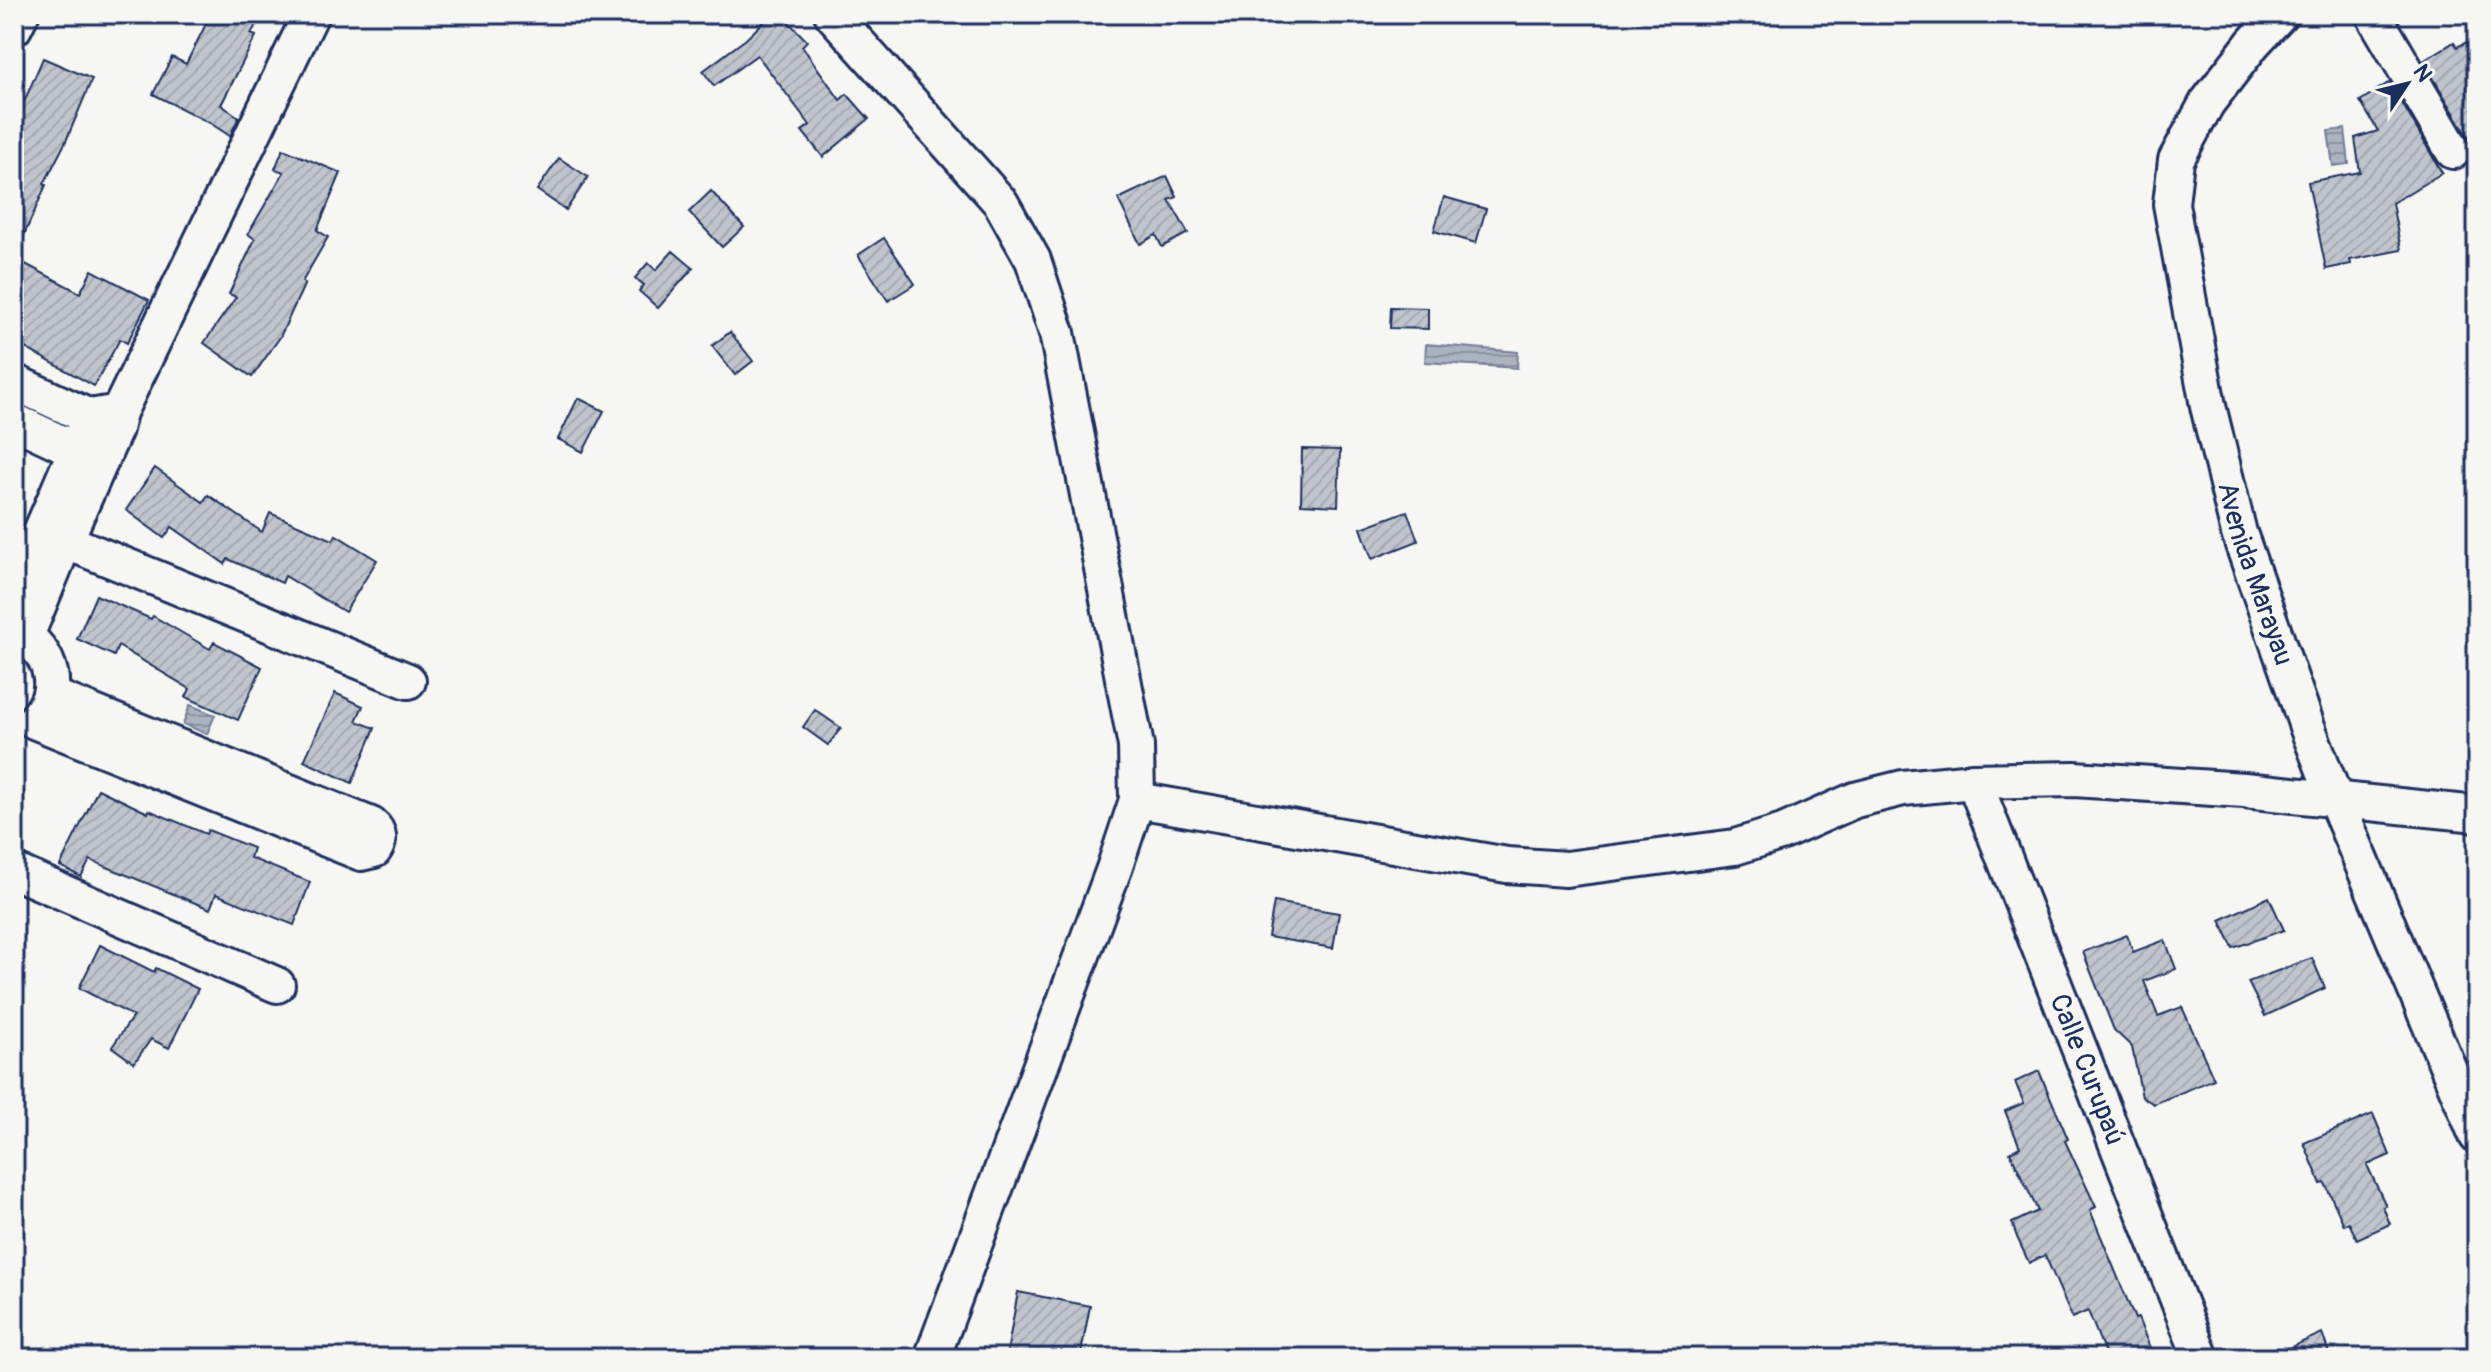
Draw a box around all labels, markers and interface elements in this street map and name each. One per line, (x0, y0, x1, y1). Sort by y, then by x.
north arrow (2367, 44, 2447, 124)
text: N (2407, 59, 2438, 87)
street label: Avenida Marayau (2210, 478, 2302, 670)
street label: Calle Curupaú (2042, 989, 2133, 1150)

